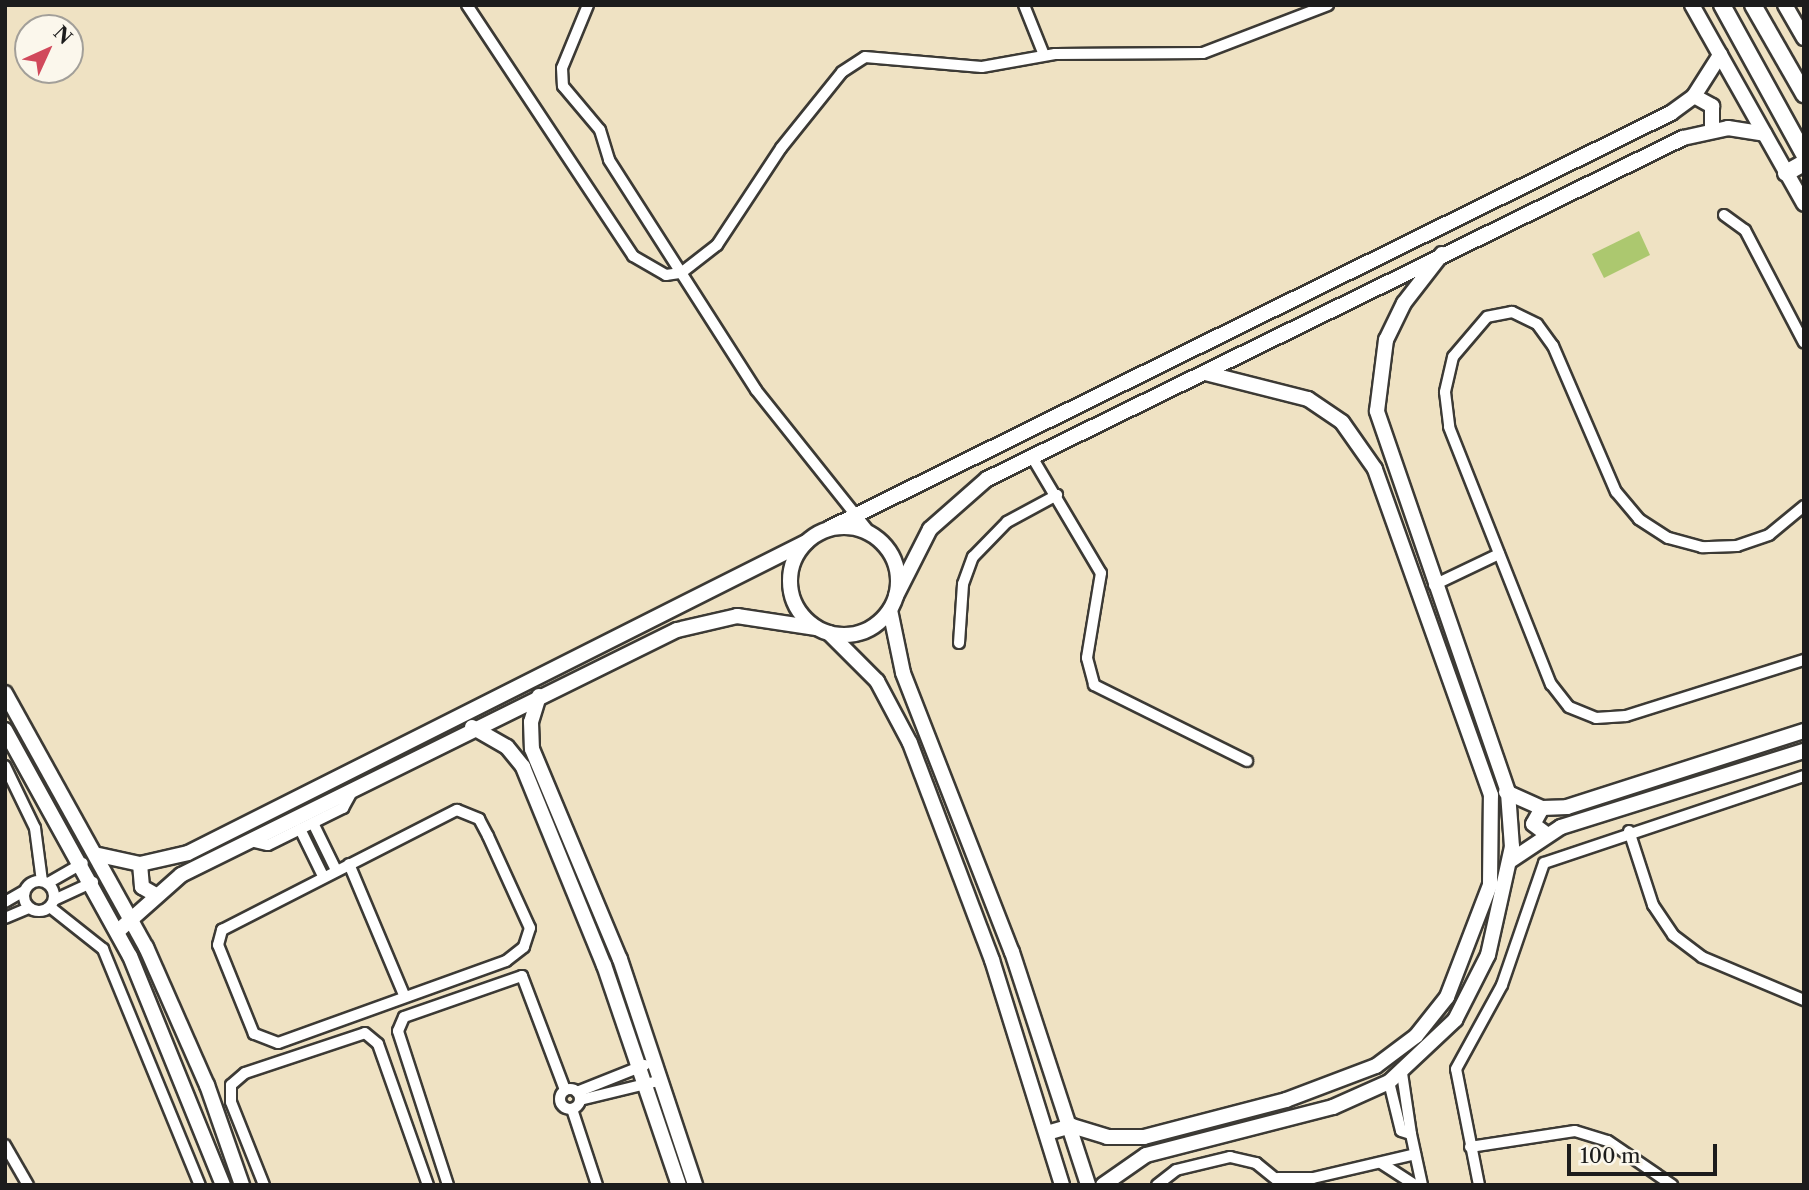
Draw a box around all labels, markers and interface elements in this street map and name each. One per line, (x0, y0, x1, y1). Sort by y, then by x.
north arrow (14, 14, 84, 84)
text: N (49, 21, 77, 49)
scale bar (1571, 1130, 1722, 1174)
text: 100 m (1580, 1143, 1641, 1168)

